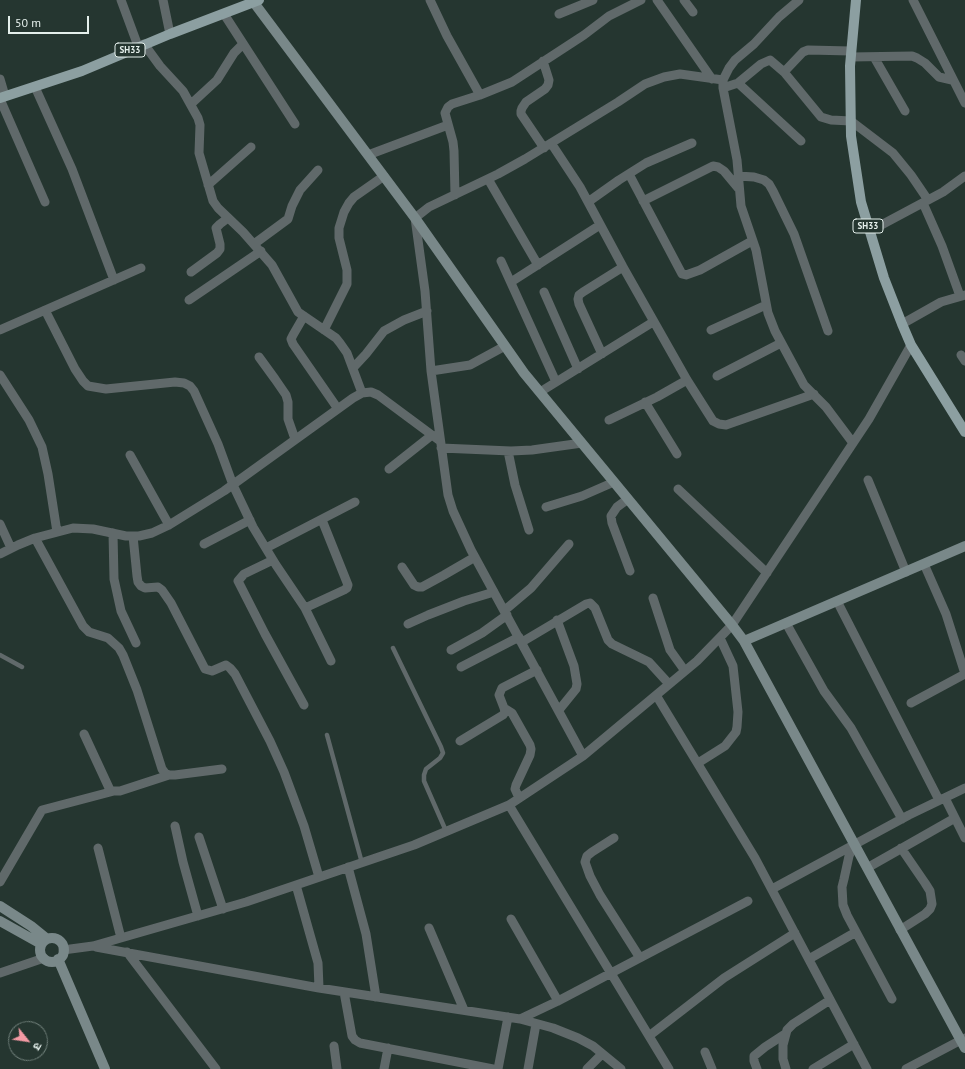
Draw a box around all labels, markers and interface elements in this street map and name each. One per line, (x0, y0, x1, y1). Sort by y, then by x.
scale bar (10, 8, 91, 34)
text: 50 m (15, 15, 41, 30)
road number: SH33 (115, 43, 145, 57)
road number: SH33 (853, 219, 883, 233)
north arrow (8, 1021, 48, 1061)
text: उ (30, 1040, 45, 1053)

